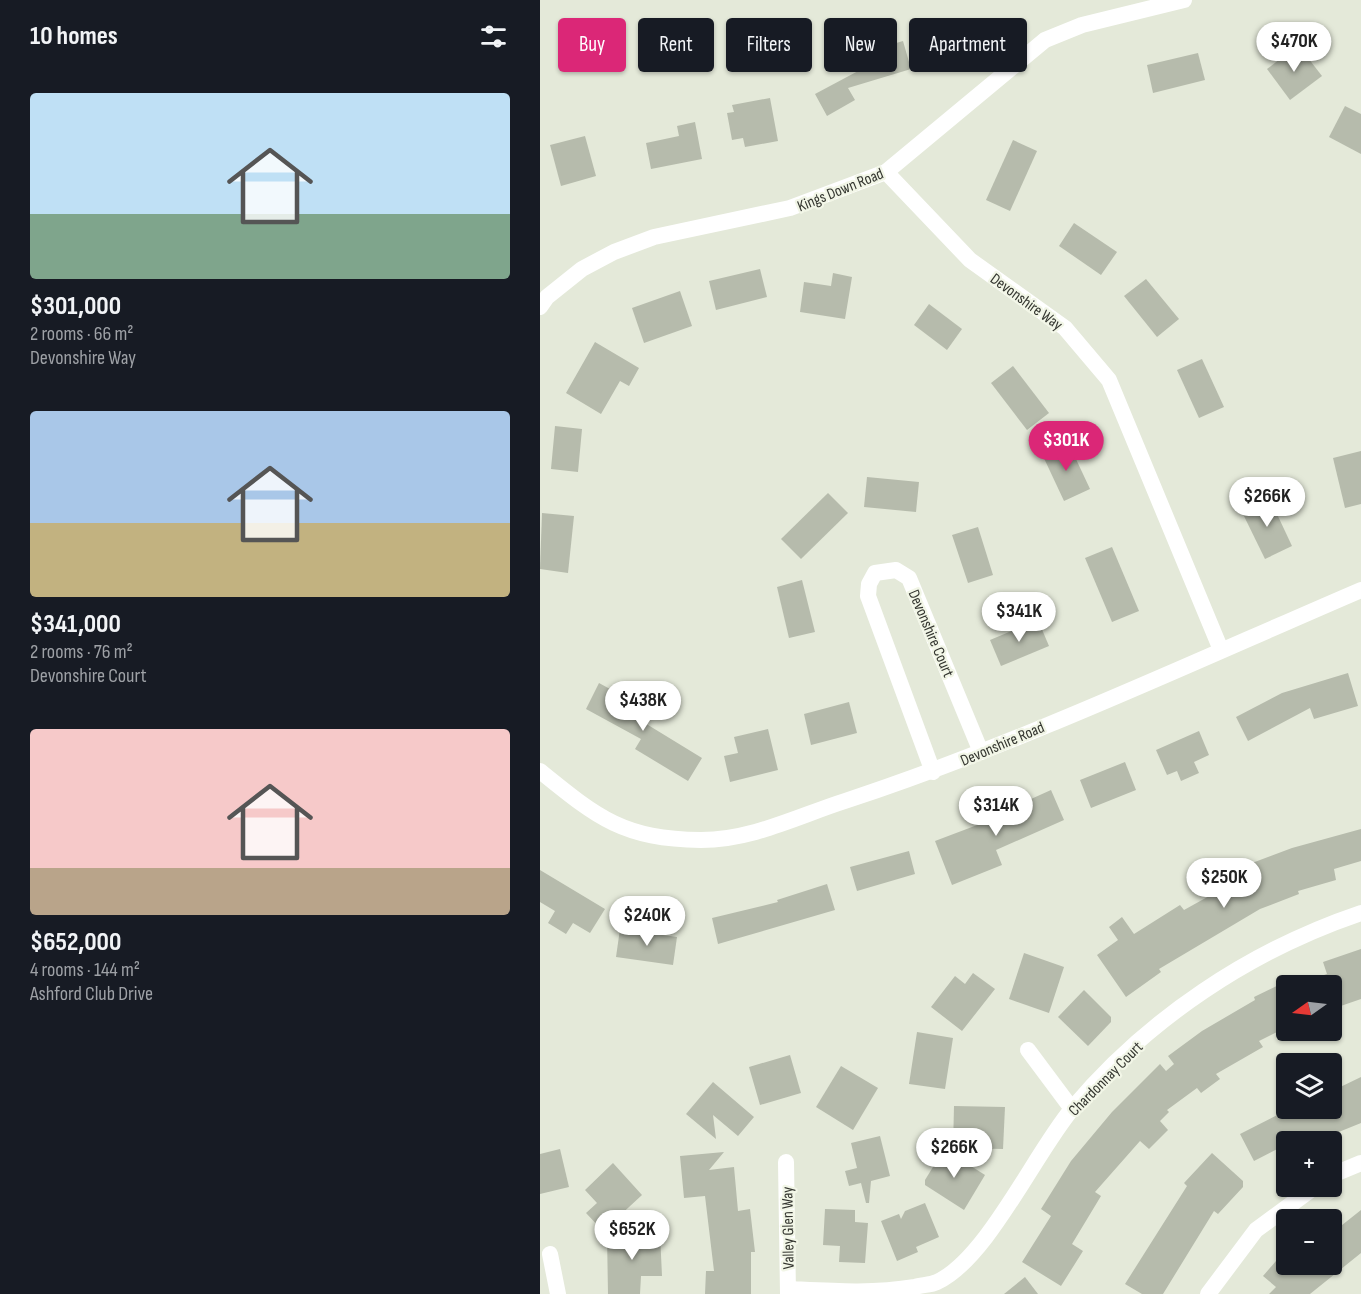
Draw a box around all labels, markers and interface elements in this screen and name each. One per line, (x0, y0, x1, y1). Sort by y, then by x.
chip: Buy (558, 18, 626, 72)
chip: Rent (638, 18, 714, 72)
chip: Filters (726, 18, 812, 72)
chip: New (824, 18, 897, 72)
chip: Apartment (909, 18, 1027, 72)
icon: filters (477, 20, 510, 53)
text: 10 homes (30, 21, 118, 52)
pin: $470K (1252, 22, 1336, 73)
text: $470K (1270, 29, 1318, 53)
icon: home (216, 132, 324, 240)
street label: Kings Down Road (795, 164, 886, 216)
street label: Devonshire Way (986, 270, 1066, 335)
text: $301,000 (30, 291, 121, 322)
text: 2 rooms · 66 m² (30, 322, 134, 346)
text: Devonshire Way (30, 346, 136, 370)
pin: $301K (1024, 421, 1108, 472)
text: $301K (1043, 428, 1089, 452)
icon: home (216, 450, 324, 558)
pin: $266K (1225, 477, 1309, 528)
text: $266K (1243, 484, 1291, 508)
street label: Devonshire Court (904, 587, 958, 680)
pin: $341K (977, 592, 1061, 643)
text: $341K (996, 599, 1042, 623)
text: $341,000 (30, 609, 121, 640)
text: 2 rooms · 76 m² (30, 640, 133, 664)
text: Devonshire Court (30, 664, 147, 688)
pin: $438K (601, 681, 685, 732)
text: $438K (619, 688, 667, 712)
street label: Devonshire Road (958, 718, 1047, 771)
icon: home (216, 768, 324, 876)
pin: $314K (954, 786, 1038, 837)
text: $314K (973, 793, 1019, 817)
pin: $250K (1182, 858, 1266, 909)
text: $250K (1200, 865, 1248, 889)
pin: $240K (605, 896, 689, 947)
text: $240K (623, 903, 671, 927)
text: $652,000 (30, 927, 121, 958)
text: 4 rooms · 144 m² (30, 958, 140, 982)
north arrow (1276, 975, 1342, 1041)
map controls (1276, 975, 1342, 1275)
text: Ashford Club Drive (30, 982, 153, 1006)
street label: Chardonnay Court (1065, 1038, 1147, 1120)
button: layers (1276, 1053, 1342, 1119)
pin: $266K (912, 1128, 996, 1179)
button: + (1276, 1131, 1342, 1197)
text: $266K (930, 1135, 978, 1159)
street label: Valley Glen Way (778, 1186, 799, 1270)
button: − (1276, 1209, 1342, 1275)
pin: $652K (590, 1210, 674, 1261)
text: $652K (608, 1217, 656, 1241)

